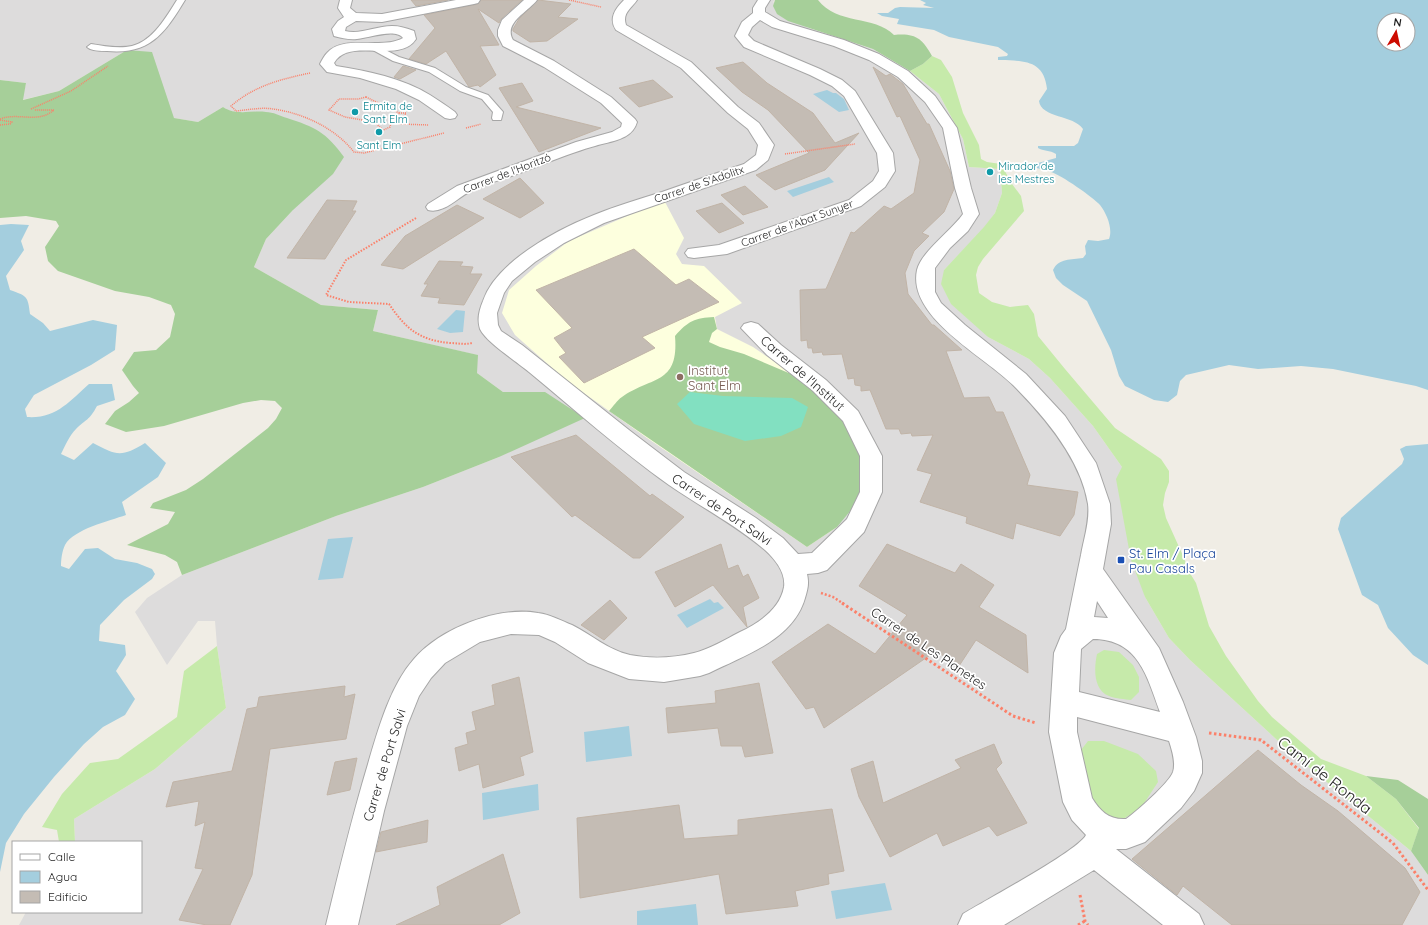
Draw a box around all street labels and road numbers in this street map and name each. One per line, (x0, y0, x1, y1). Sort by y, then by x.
street label: Carrer de l'Horitzó (461, 150, 553, 196)
street label: Carrer de S'Adolitx (652, 162, 746, 206)
street label: Carrer de l'Abat Sunyer (739, 196, 856, 250)
street label: Carrer de l'Institut (758, 332, 848, 414)
street label: Carrer de Port Salvi (669, 470, 775, 548)
street label: Carrer de Les Planetes (868, 603, 990, 693)
street label: Carrer de Port Salvi (359, 707, 409, 823)
street label: Camí de Ronda (1274, 732, 1376, 818)

